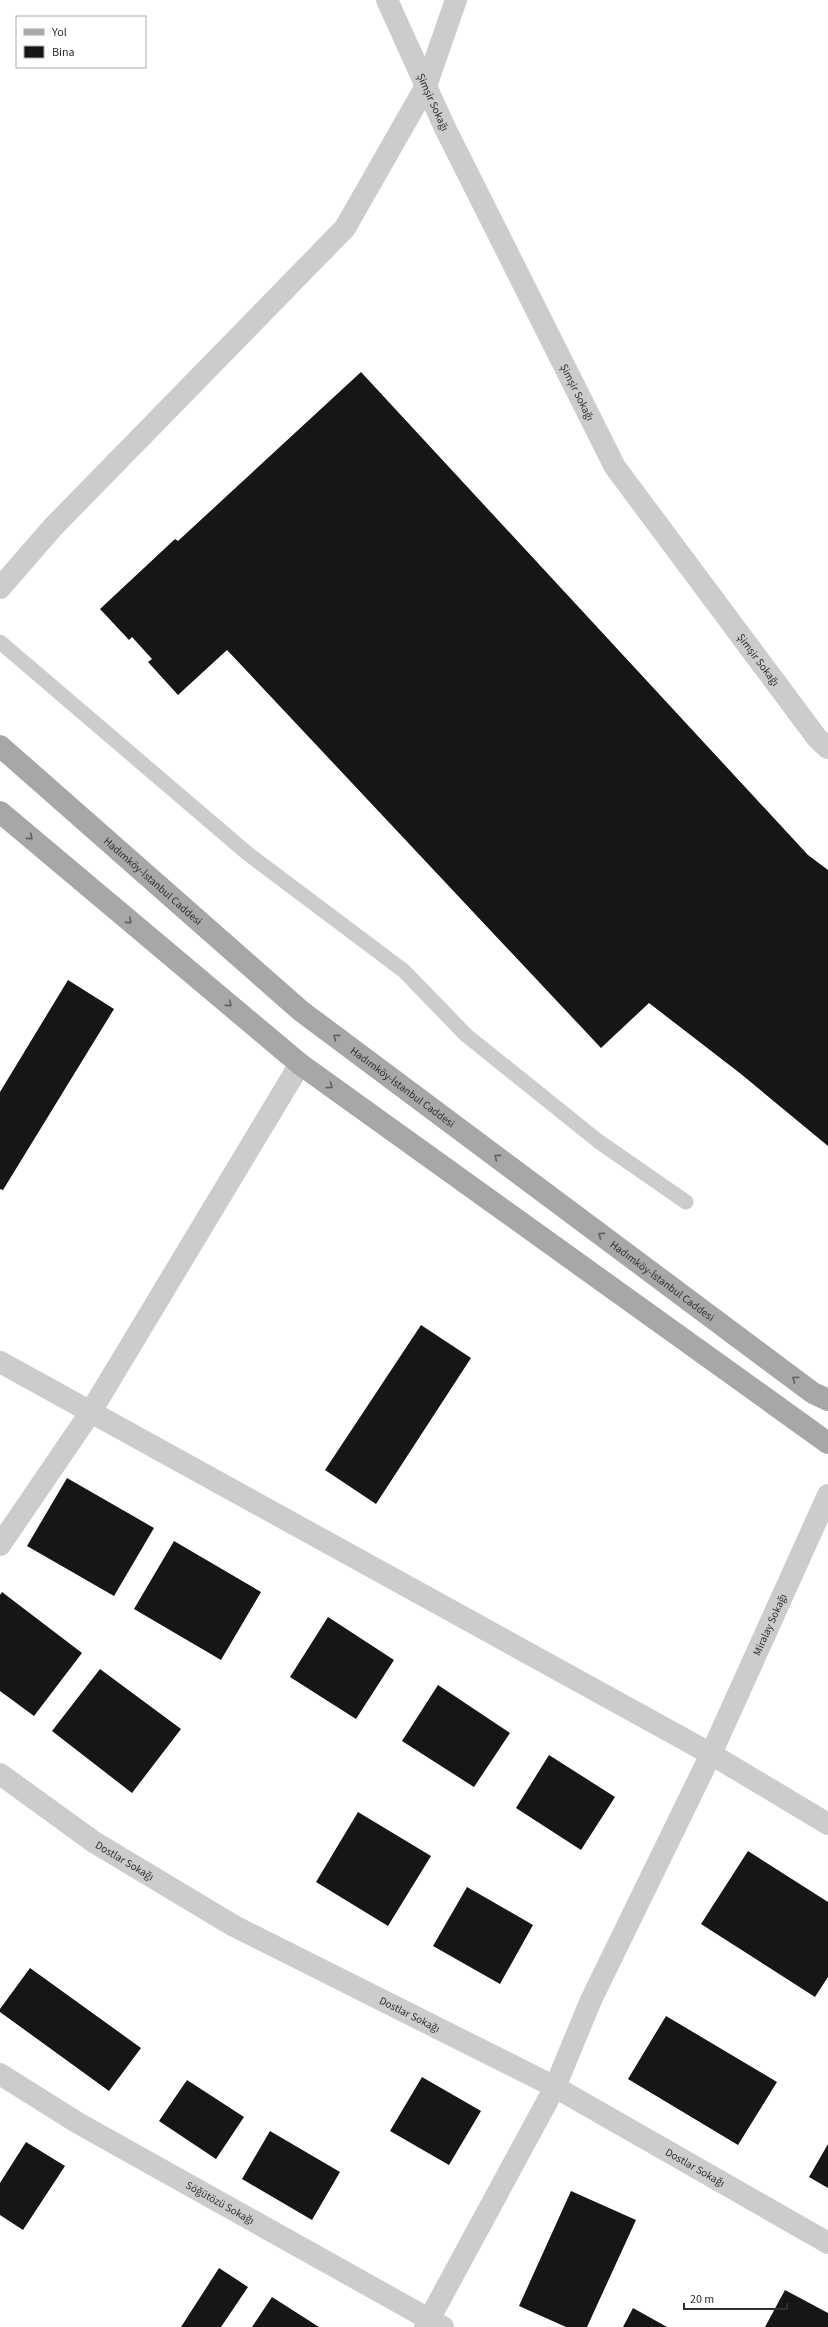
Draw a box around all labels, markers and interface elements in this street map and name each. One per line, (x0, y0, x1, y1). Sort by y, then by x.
legend (16, 16, 146, 68)
text: Yol (51, 24, 67, 41)
text: Bina (52, 44, 75, 61)
street label: Şimşir Sokağı (414, 71, 453, 134)
street label: Şimşir Sokağı (557, 361, 598, 423)
street label: Şimşir Sokağı (734, 630, 783, 689)
one-way arrow (25, 832, 32, 839)
street label: Hadımköy-İstanbul Caddesi (101, 833, 206, 928)
one-way arrow (125, 916, 132, 923)
one-way arrow (224, 1000, 231, 1007)
one-way arrow (334, 1035, 341, 1042)
street label: Hadımköy-İstanbul Caddesi (347, 1043, 458, 1131)
one-way arrow (326, 1081, 333, 1089)
one-way arrow (494, 1155, 501, 1162)
one-way arrow (598, 1232, 605, 1239)
street label: Hadımköy-İstanbul Caddesi (607, 1237, 718, 1325)
one-way arrow (793, 1377, 800, 1384)
street label: Miralay Sokağı (749, 1591, 790, 1658)
street label: Dostlar Sokağı (93, 1837, 157, 1884)
street label: Dostlar Sokağı (377, 1993, 443, 2036)
street label: Dostlar Sokağı (663, 2144, 728, 2190)
street label: Söğütözü Sokağı (183, 2177, 257, 2228)
scale bar (684, 2285, 787, 2311)
text: 20 m (690, 2291, 714, 2308)

